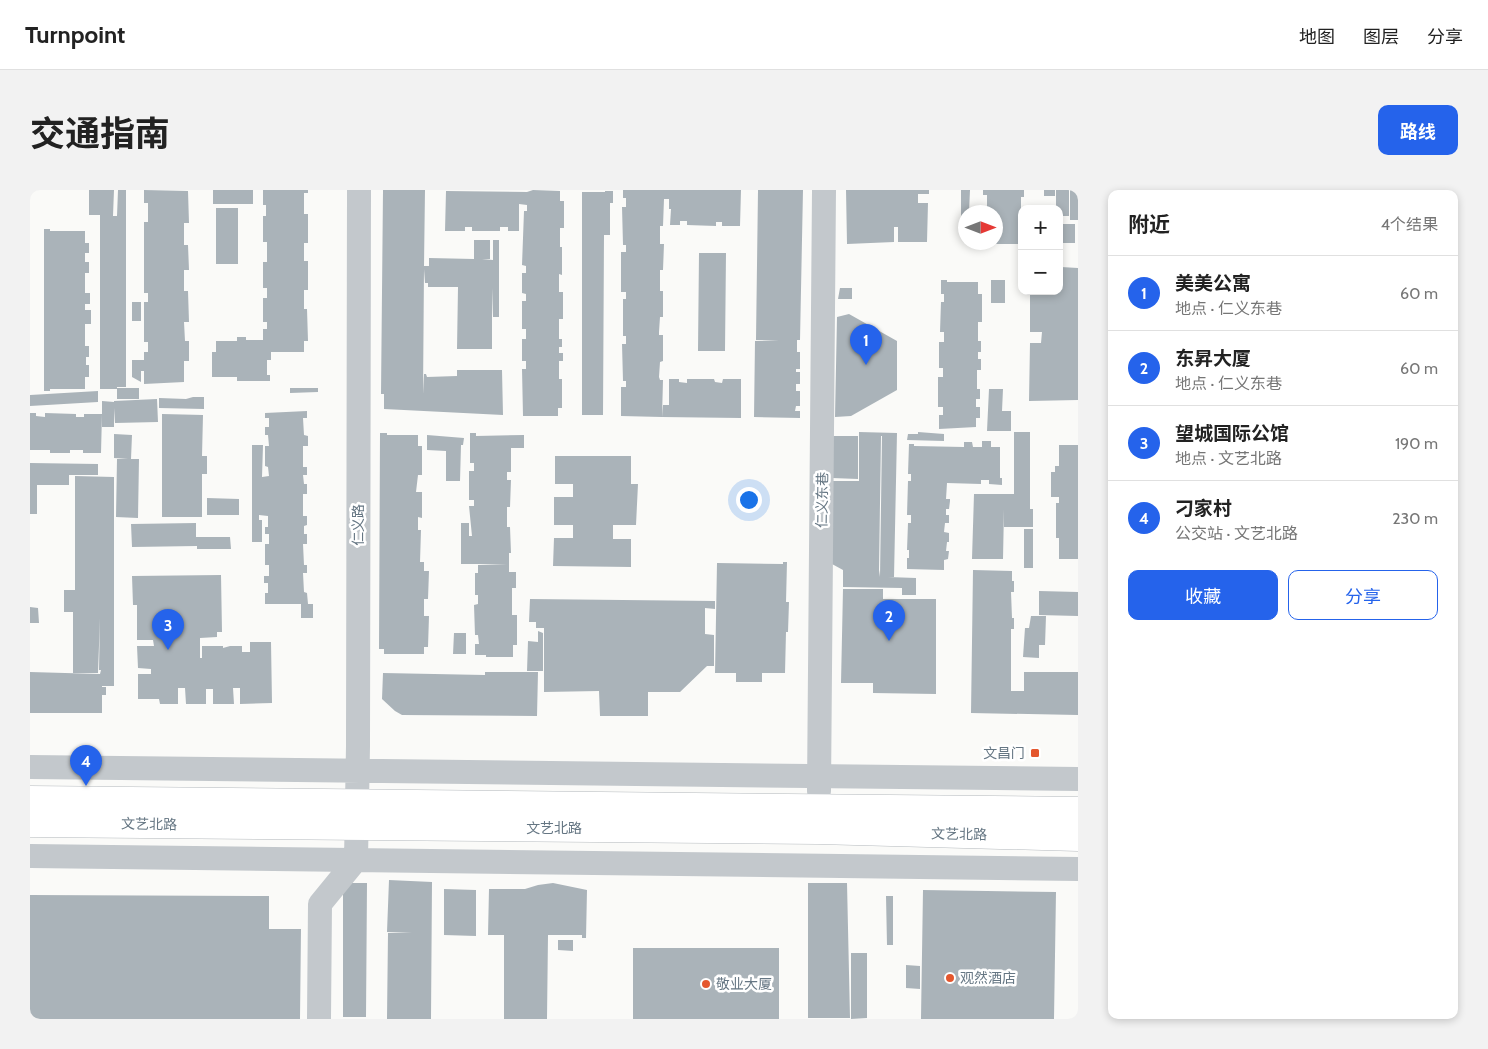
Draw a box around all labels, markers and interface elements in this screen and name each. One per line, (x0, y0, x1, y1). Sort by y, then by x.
text: Turnpoint (25, 20, 125, 49)
text: 地图 (1299, 26, 1335, 48)
text: 图层 (1363, 26, 1399, 48)
text: 分享 (1427, 26, 1463, 48)
button: 路线 (1378, 105, 1458, 155)
text: 交通指南 (30, 112, 170, 155)
north arrow (958, 205, 1003, 250)
map controls (1018, 205, 1063, 295)
button: + (1018, 205, 1063, 250)
text: 附近 (1128, 212, 1170, 237)
text: 4个结果 (1381, 215, 1438, 234)
button: − (1018, 250, 1063, 295)
text: 美美公寓 (1175, 272, 1251, 295)
text: 1 (1141, 284, 1147, 303)
text: 60 m (1400, 284, 1438, 303)
text: 地点 · 仁义东巷 (1175, 299, 1282, 318)
pin: 1 (850, 324, 882, 365)
text: 东昇大厦 (1175, 347, 1251, 370)
text: 2 (1140, 359, 1148, 378)
text: 60 m (1400, 359, 1438, 378)
text: 地点 · 仁义东巷 (1175, 374, 1282, 393)
text: 望城国际公馆 (1175, 422, 1289, 445)
text: 3 (1140, 434, 1148, 453)
text: 190 m (1395, 434, 1438, 453)
text: 地点 · 文艺北路 (1175, 449, 1282, 468)
street label: 仁义东巷 (813, 472, 831, 528)
your location (736, 487, 762, 513)
text: 刁家村 (1175, 497, 1232, 520)
street label: 仁义路 (349, 504, 367, 546)
text: 4 (1139, 509, 1149, 528)
text: 230 m (1392, 509, 1438, 528)
text: 公交站 · 文艺北路 (1175, 524, 1298, 543)
button: 收藏 (1128, 570, 1278, 620)
button: 分享 (1288, 570, 1438, 620)
pin: 2 (873, 600, 905, 641)
pin: 3 (152, 609, 184, 650)
place label: 文昌门 (983, 744, 1025, 762)
pin: 4 (70, 745, 102, 786)
marker: 文昌门 (1029, 747, 1041, 759)
street label: 文艺北路 (121, 815, 177, 833)
street label: 文艺北路 (526, 819, 582, 837)
street label: 文艺北路 (931, 825, 987, 843)
place label: 观然酒店 (960, 969, 1016, 987)
marker: 观然酒店 (944, 972, 956, 984)
place label: 敬业大厦 (716, 975, 772, 993)
marker: 敬业大厦 (700, 978, 712, 990)

